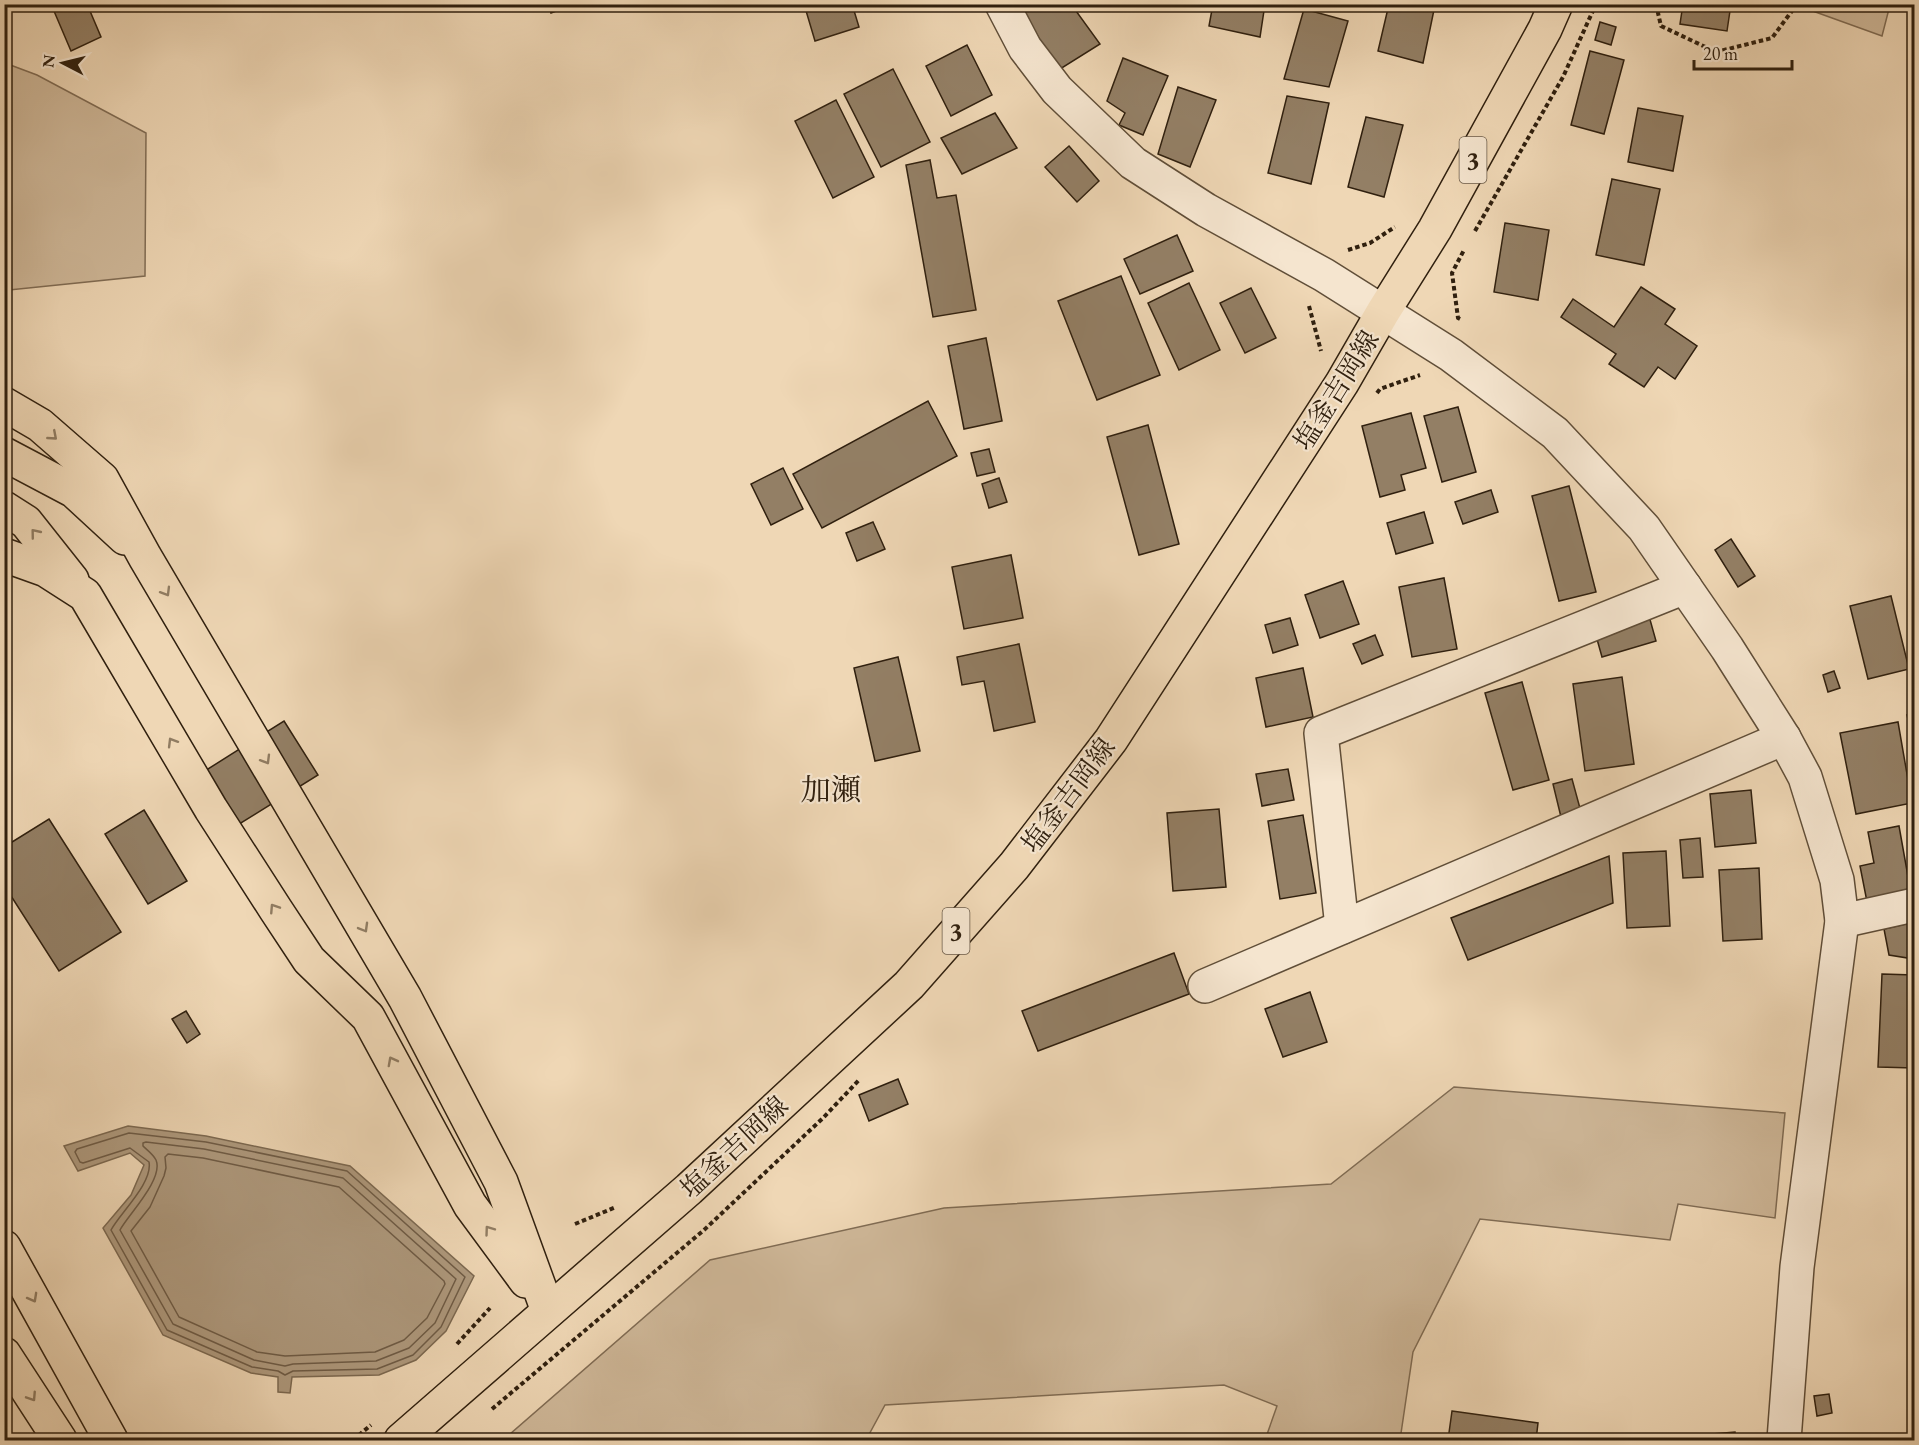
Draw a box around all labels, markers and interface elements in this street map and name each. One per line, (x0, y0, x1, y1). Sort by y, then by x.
north arrow (33, 33, 93, 93)
scale bar (1694, 33, 1792, 71)
text: 20 m (1703, 42, 1738, 65)
text: N (37, 53, 60, 69)
road number: 3 (1460, 137, 1486, 183)
street label: 塩釜吉岡線 (1285, 323, 1387, 457)
one-way arrow (46, 429, 57, 440)
one-way arrow (31, 529, 42, 540)
one-way arrow (158, 586, 170, 596)
street label: 塩釜吉岡線 (1013, 731, 1123, 859)
one-way arrow (168, 738, 179, 748)
one-way arrow (258, 754, 270, 764)
district label: 加瀬 (801, 770, 861, 809)
one-way arrow (270, 904, 282, 914)
road number: 3 (942, 908, 970, 954)
one-way arrow (357, 922, 369, 932)
one-way arrow (388, 1057, 399, 1067)
street label: 塩釜吉岡線 (673, 1088, 795, 1206)
one-way arrow (485, 1226, 496, 1237)
one-way arrow (26, 1292, 37, 1302)
one-way arrow (25, 1391, 36, 1402)

